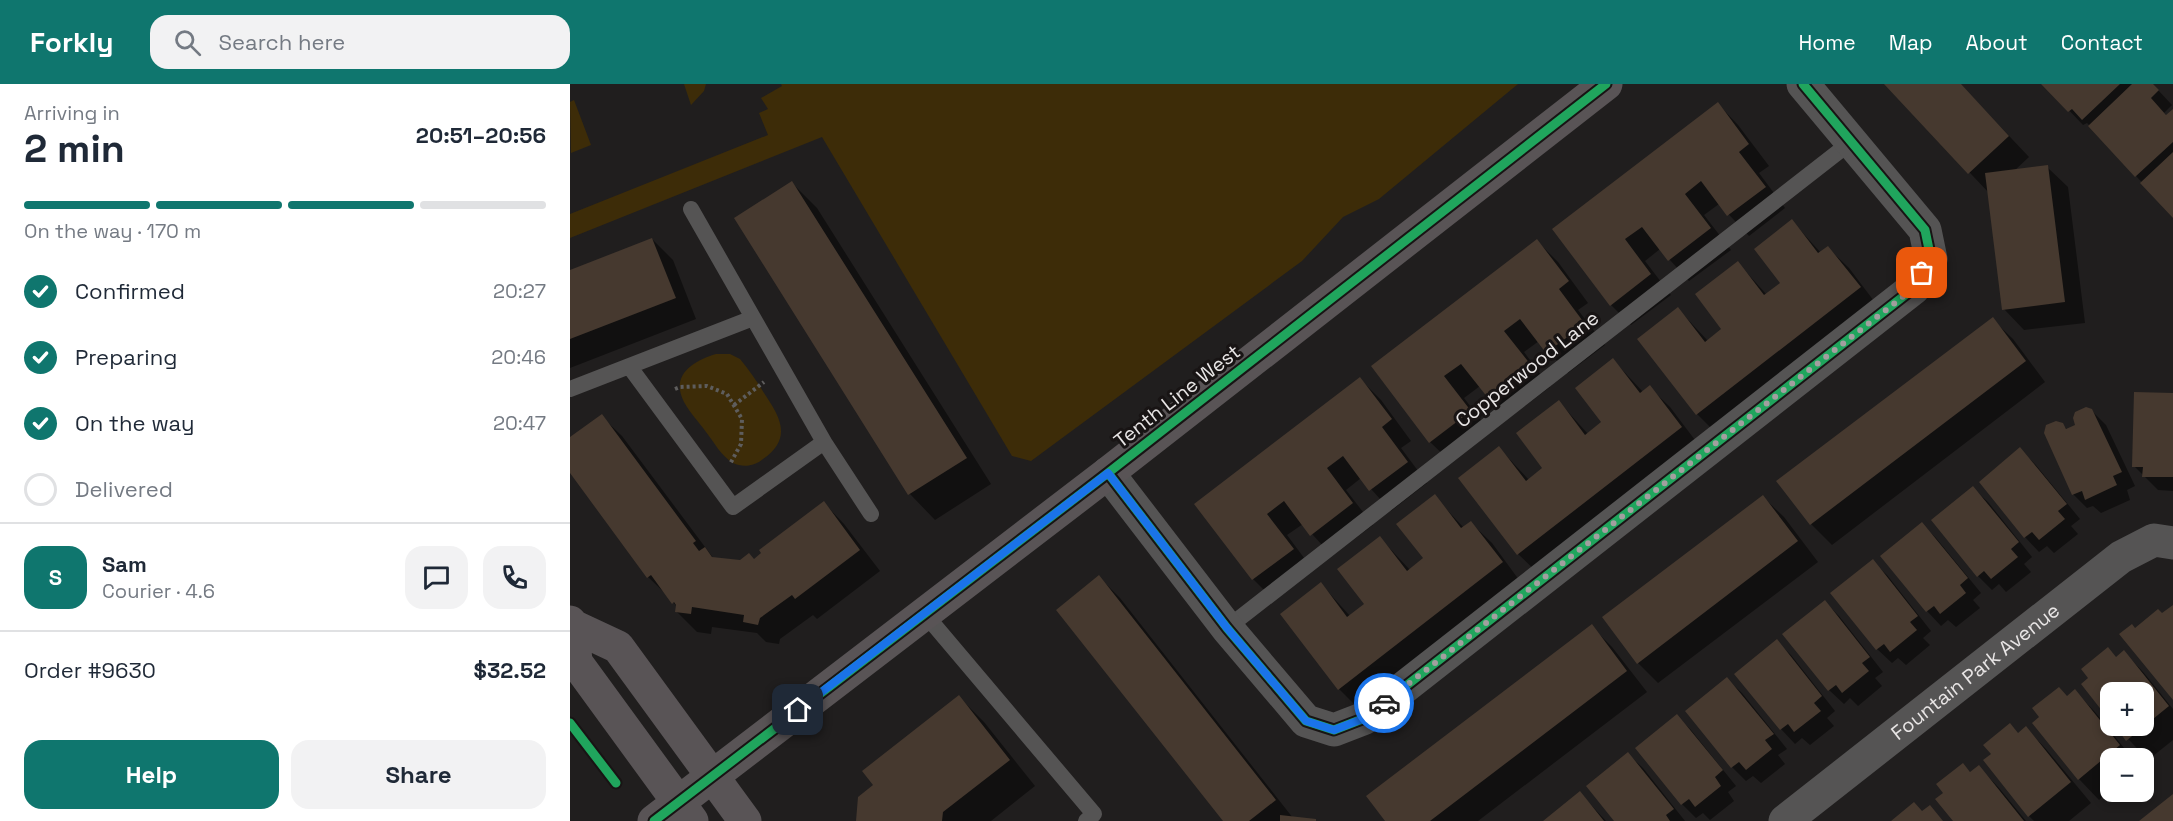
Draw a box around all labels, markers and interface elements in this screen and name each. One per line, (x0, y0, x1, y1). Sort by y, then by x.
search box (150, 15, 570, 69)
text: Forkly (30, 24, 114, 60)
icon: search (171, 26, 204, 59)
text: Search here (219, 28, 345, 56)
text: Home (1798, 29, 1856, 56)
text: Map (1889, 29, 1933, 56)
text: About (1966, 29, 2028, 56)
text: Contact (2061, 29, 2143, 56)
text: Arriving in (24, 100, 120, 126)
text: 20:51–20:56 (416, 121, 546, 149)
text: 2 min (24, 124, 125, 173)
text: On the way · 170 m (24, 218, 201, 244)
pin (1896, 247, 1947, 298)
icon: bag (1905, 256, 1938, 289)
icon: check (24, 275, 57, 308)
text: Confirmed (75, 277, 185, 305)
text: 20:27 (493, 278, 546, 304)
street label: Copperwood Lane (1450, 305, 1604, 433)
street label: Tenth Line West (1108, 338, 1246, 454)
icon: check (24, 341, 57, 374)
text: Preparing (75, 343, 177, 371)
text: 20:46 (491, 344, 546, 370)
icon: check (24, 407, 57, 440)
text: On the way (75, 409, 194, 437)
text: 20:47 (493, 410, 546, 436)
text: Delivered (75, 475, 173, 503)
button: chat (405, 546, 468, 609)
button: phone (483, 546, 546, 609)
text: Sam (102, 550, 147, 578)
text: S (49, 563, 62, 591)
text: Courier · 4.6 (102, 578, 215, 604)
street label: Fountain Park Avenue (1886, 597, 2065, 746)
text: Order #9630 (24, 656, 156, 684)
text: $32.52 (474, 656, 546, 684)
courier (1354, 673, 1414, 733)
map controls (2100, 682, 2154, 802)
button: + (2100, 682, 2154, 736)
pin (772, 684, 823, 735)
icon: car (1368, 687, 1401, 720)
icon: home (781, 693, 814, 726)
button: Help (24, 740, 279, 809)
button: Share (291, 740, 546, 809)
button: − (2100, 748, 2154, 802)

